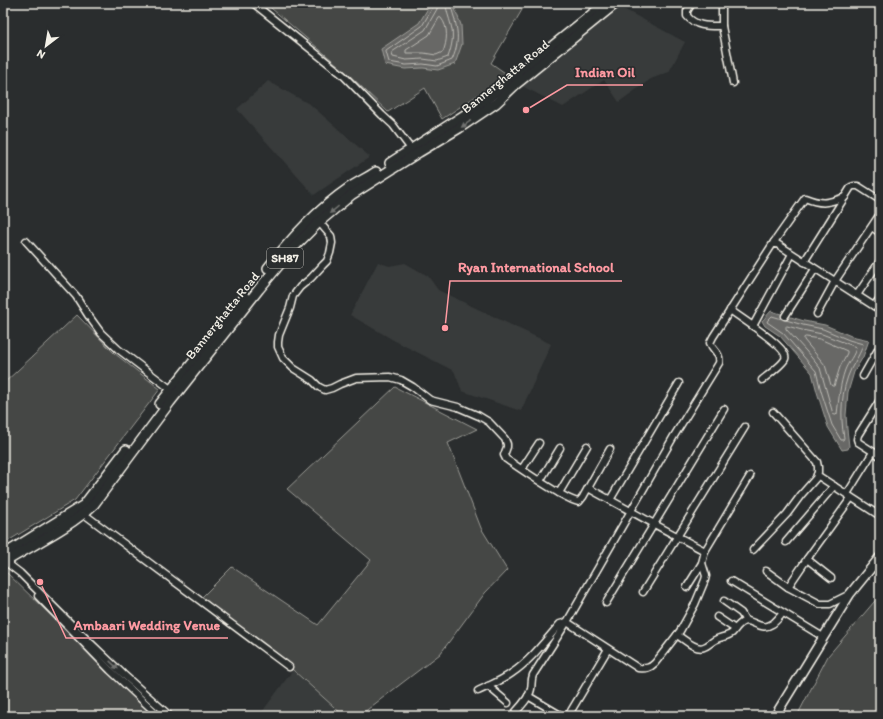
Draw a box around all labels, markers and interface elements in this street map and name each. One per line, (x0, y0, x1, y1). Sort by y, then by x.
north arrow (26, 26, 66, 66)
street label: Bannerghatta Road (459, 37, 552, 116)
text: N (35, 47, 48, 62)
callout: Indian Oil (567, 59, 643, 85)
text: Indian Oil (575, 64, 636, 81)
one-way arrow (460, 120, 471, 128)
one-way arrow (328, 206, 339, 214)
road number: SH87 (267, 248, 303, 268)
callout: Ryan International School (450, 255, 622, 281)
text: Ryan International School (458, 259, 615, 276)
street label: Bannerghatta Road (183, 269, 262, 362)
callout: Ambaari Wedding Venue (66, 612, 228, 638)
text: Ambaari Wedding Venue (73, 617, 221, 634)
one-way arrow (109, 660, 119, 670)

